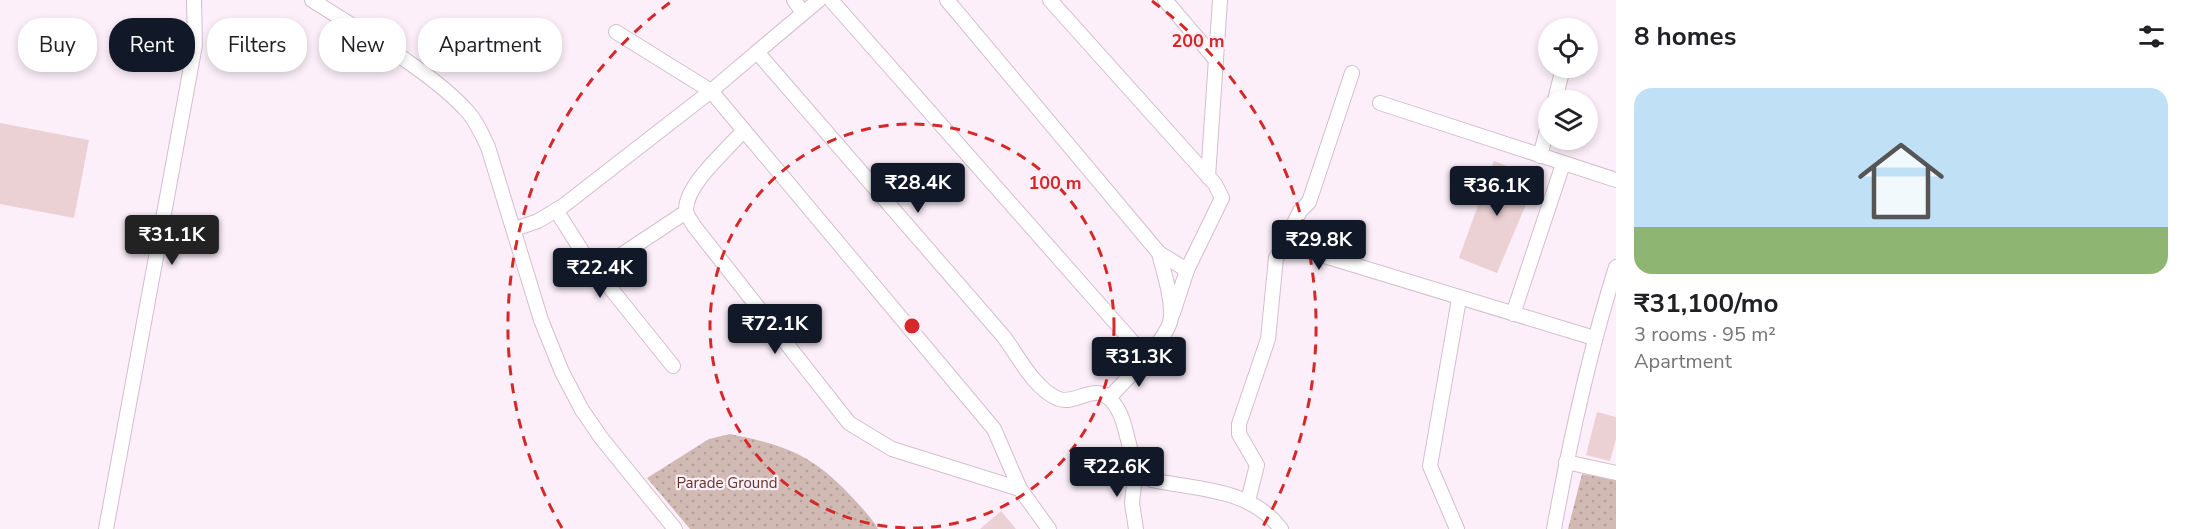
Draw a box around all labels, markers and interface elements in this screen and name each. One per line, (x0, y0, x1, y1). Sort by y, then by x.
chip: Buy (18, 18, 97, 72)
chip: Rent (109, 18, 195, 72)
chip: Filters (207, 18, 307, 72)
chip: New (319, 18, 406, 72)
chip: Apartment (418, 18, 562, 72)
map controls (1538, 18, 1598, 150)
button: locate (1538, 18, 1598, 78)
text: 8 homes (1634, 19, 1736, 54)
icon: filters (2135, 20, 2168, 53)
text: 200 m (1171, 29, 1225, 53)
button: layers (1538, 90, 1598, 150)
icon: home (1847, 127, 1955, 235)
pin: ₹28.4K (869, 163, 967, 214)
pin: ₹36.1K (1448, 166, 1546, 217)
text: ₹28.4K (885, 169, 951, 196)
text: 100 m (1028, 171, 1082, 195)
text: ₹36.1K (1464, 172, 1530, 199)
pin: ₹31.1K (123, 215, 221, 266)
pin: ₹29.8K (1270, 220, 1368, 271)
text: ₹31.1K (139, 221, 205, 248)
text: ₹29.8K (1286, 226, 1352, 253)
pin: ₹22.4K (551, 248, 649, 299)
text: ₹22.4K (567, 254, 633, 281)
text: ₹31,100/mo (1634, 286, 1778, 321)
pin: ₹72.1K (726, 304, 824, 355)
text: ₹72.1K (742, 310, 808, 337)
centre of rings (902, 316, 922, 336)
text: 3 rooms · 95 m² (1634, 321, 1776, 348)
pin: ₹31.3K (1090, 337, 1188, 388)
text: ₹31.3K (1106, 343, 1172, 370)
text: Apartment (1634, 348, 1732, 375)
pin: ₹22.6K (1068, 447, 1166, 498)
text: ₹22.6K (1084, 453, 1150, 480)
park label: Parade Ground (676, 473, 778, 493)

